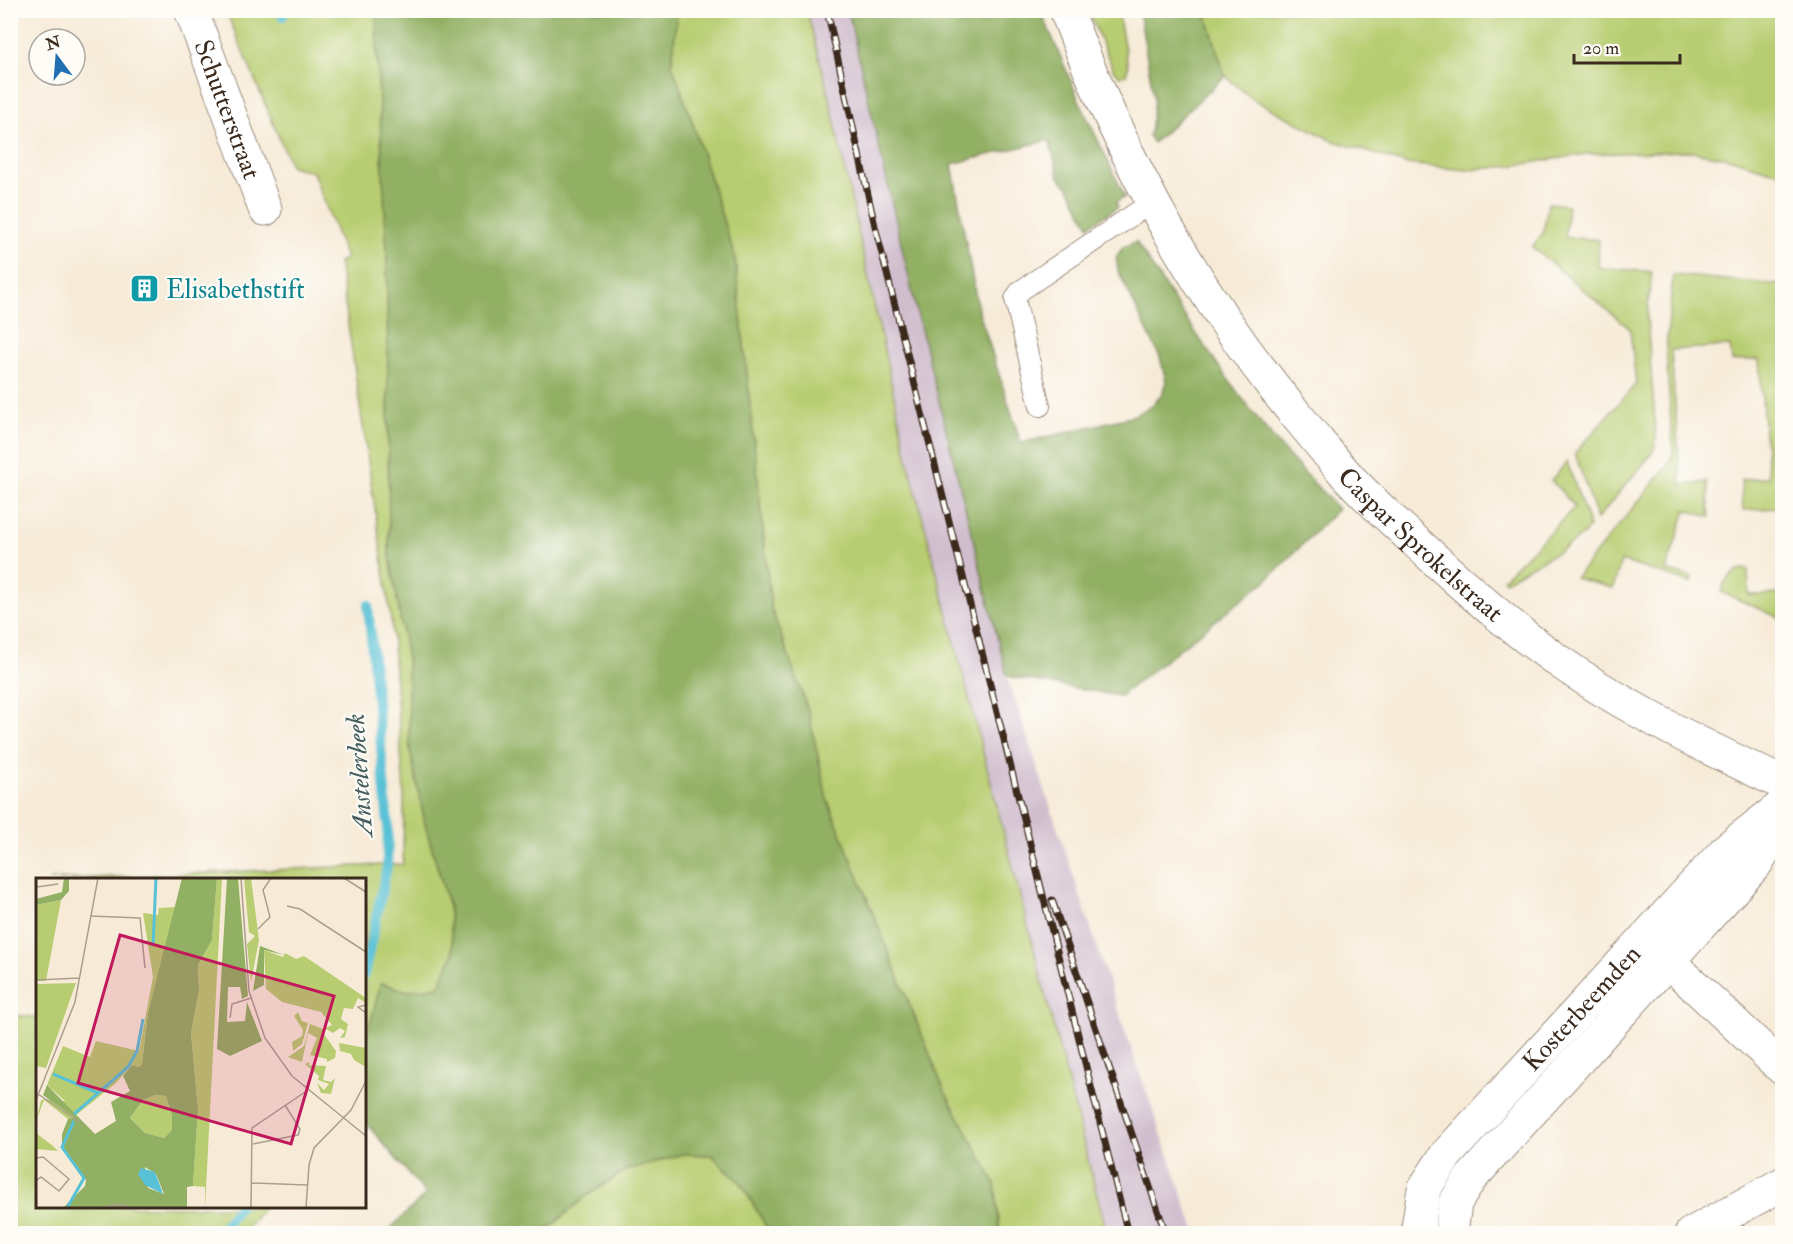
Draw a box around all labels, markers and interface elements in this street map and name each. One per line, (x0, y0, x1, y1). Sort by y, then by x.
north arrow (27, 27, 87, 87)
scale bar (1574, 27, 1680, 65)
text: N (43, 32, 63, 55)
street label: Schutterstraat (187, 36, 267, 184)
text: 20 m (1583, 37, 1619, 60)
building icon: Elisabethstift (129, 273, 161, 305)
place label: Elisabethstift (166, 274, 305, 306)
street label: Caspar Sprokelstraat (1331, 461, 1509, 629)
water label: Anstelerbeek (339, 712, 380, 841)
inset map (36, 878, 366, 1208)
street label: Kosterbeemden (1516, 939, 1648, 1078)

